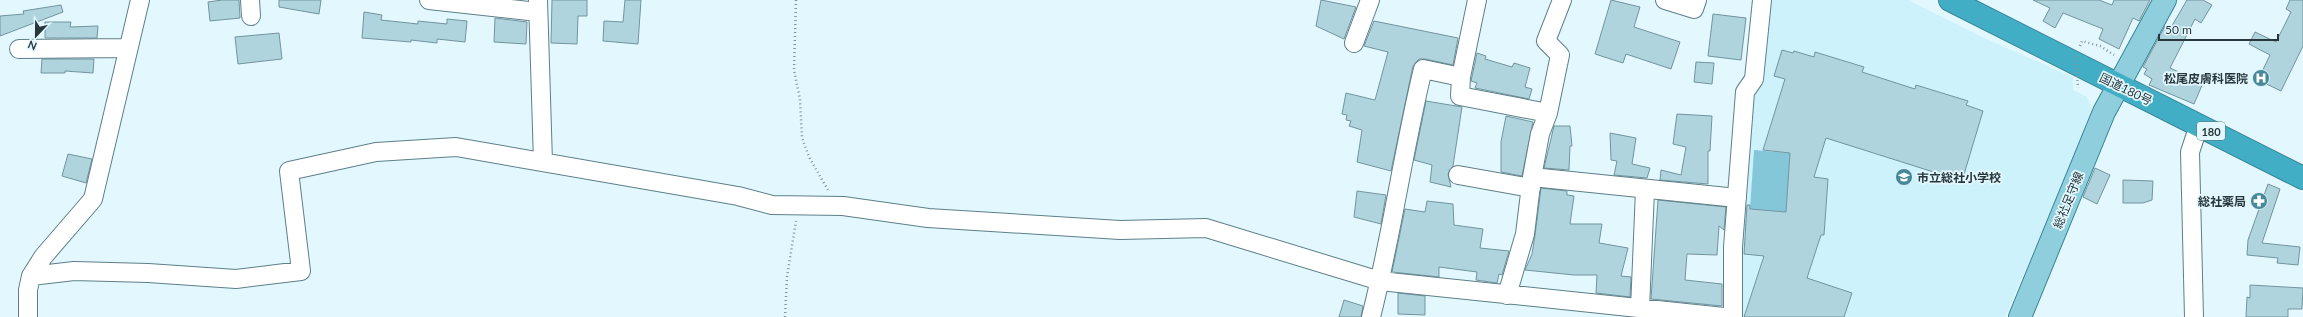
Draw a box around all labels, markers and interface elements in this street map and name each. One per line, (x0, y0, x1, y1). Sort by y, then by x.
north arrow (16, 16, 56, 56)
scale bar (2159, 16, 2278, 42)
text: 50 m (2165, 22, 2192, 37)
text: N (26, 38, 38, 53)
hospital icon: 松尾皮膚科医院 (2251, 68, 2271, 88)
street label: 国道180号 (2097, 70, 2155, 108)
place label: 松尾皮膚科医院 (2164, 71, 2248, 86)
road number: 180 (2197, 122, 2225, 140)
school or university icon: 市立総社小学校 (1894, 167, 1914, 187)
street label: 総社足守線 (2050, 169, 2086, 231)
place label: 市立総社小学校 (1917, 170, 2001, 185)
pharmacy icon: 総社薬局 (2249, 191, 2269, 211)
place label: 総社薬局 (2198, 194, 2246, 209)

